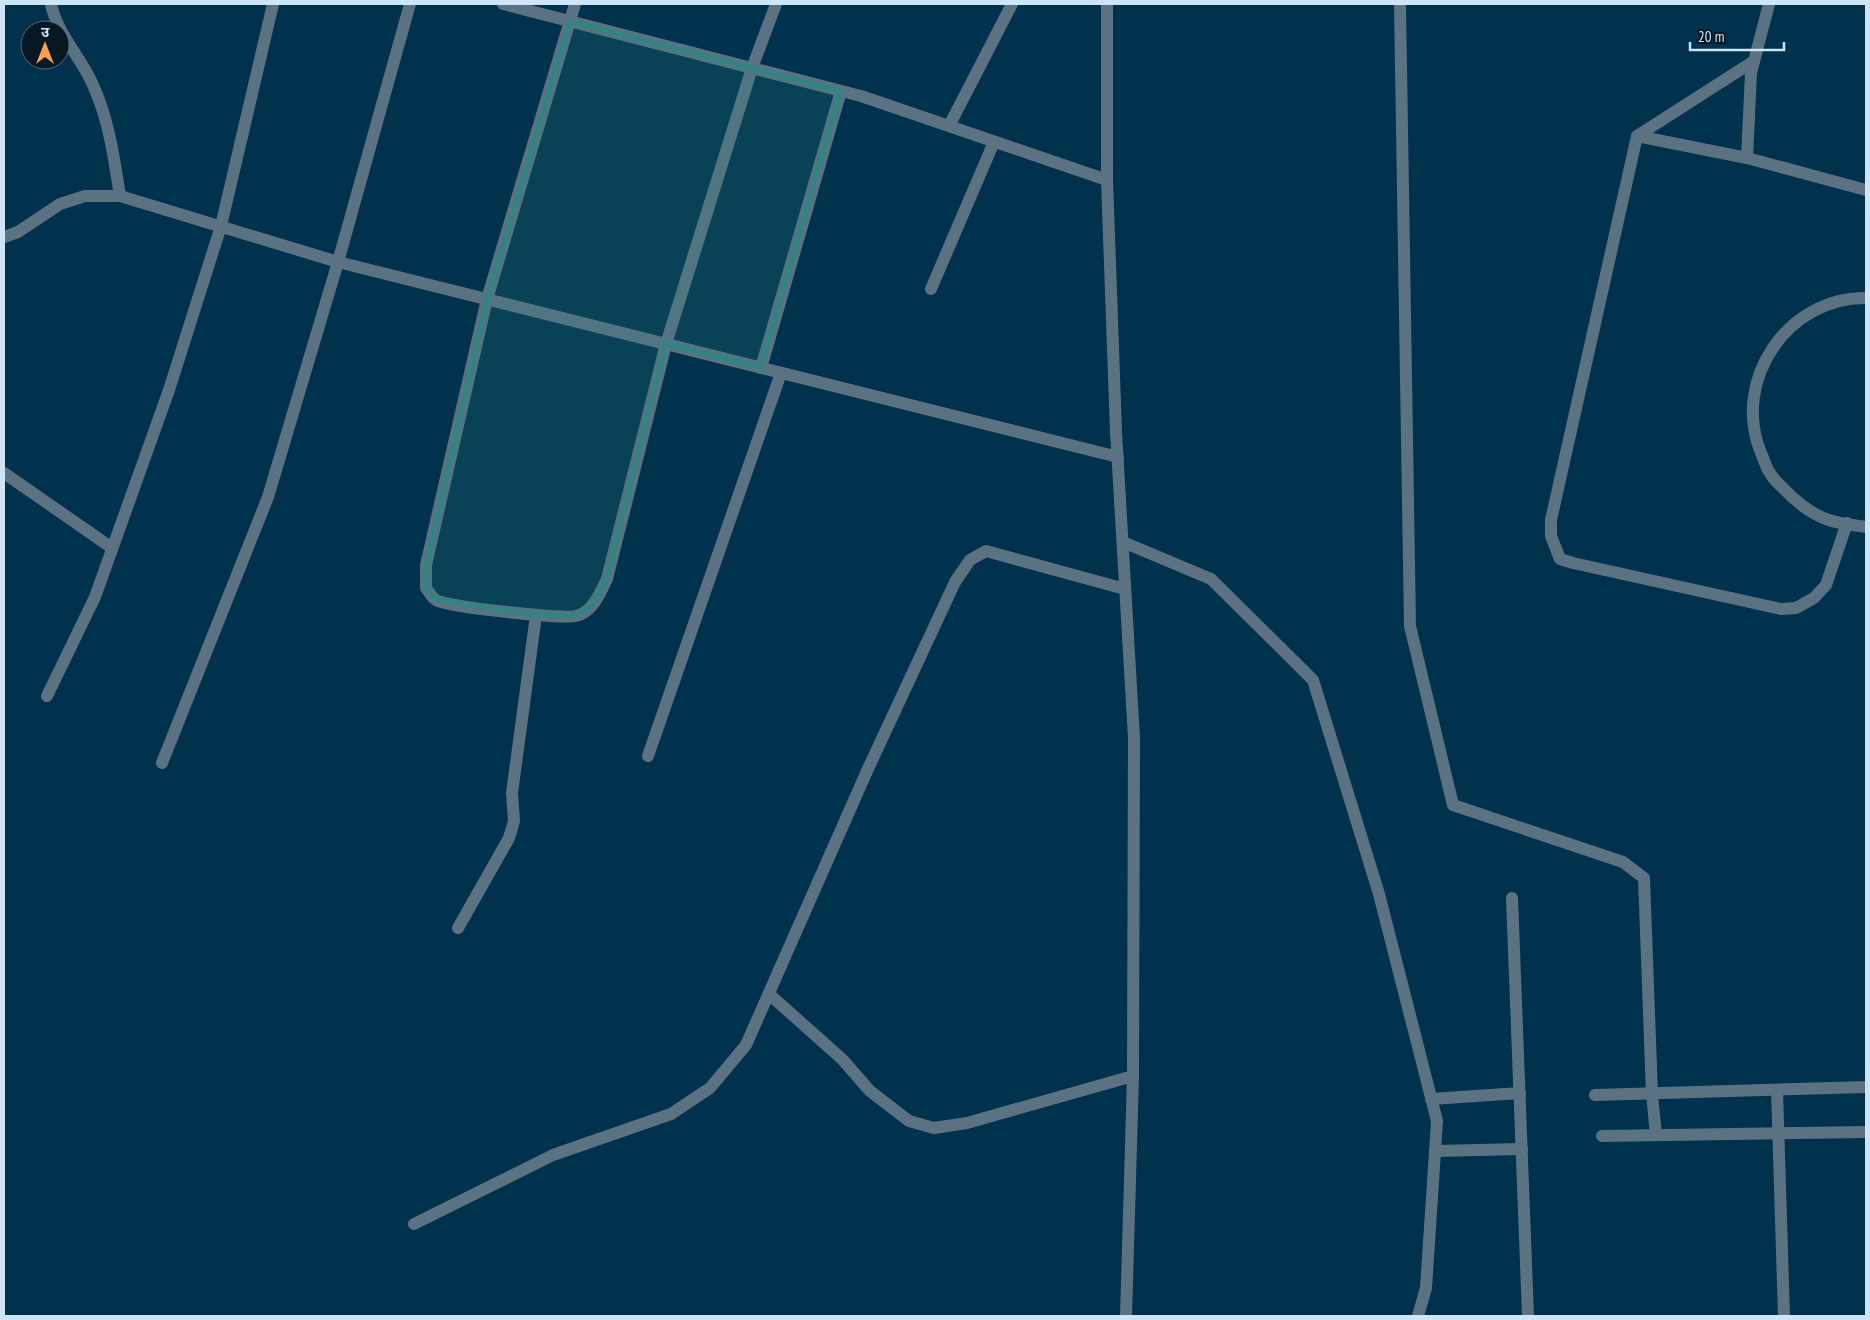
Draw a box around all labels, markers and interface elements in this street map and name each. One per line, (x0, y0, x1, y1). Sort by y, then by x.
north arrow (20, 20, 70, 70)
scale bar (1690, 20, 1784, 52)
text: उ (41, 23, 50, 41)
text: 20 m (1698, 27, 1724, 46)

